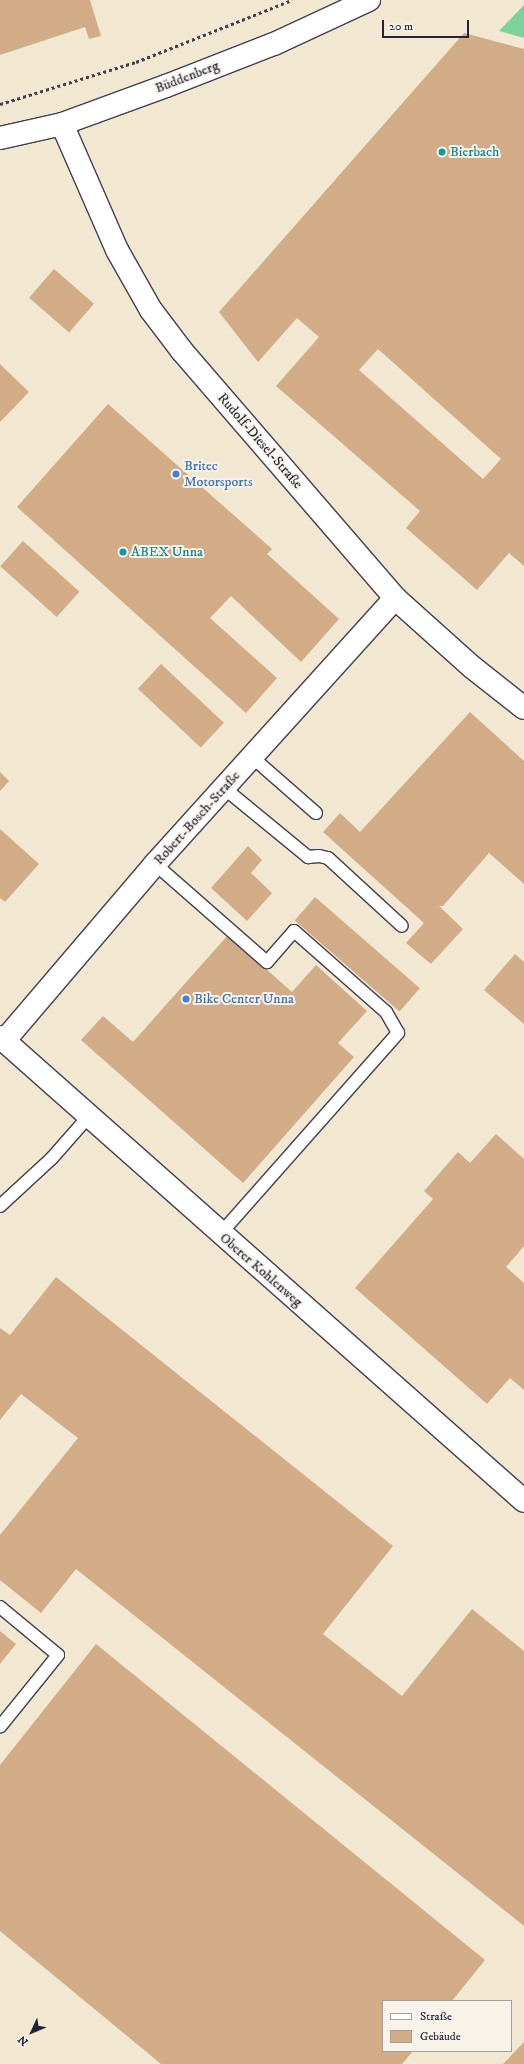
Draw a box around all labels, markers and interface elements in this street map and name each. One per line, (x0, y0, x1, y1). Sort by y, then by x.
scale bar (384, 12, 471, 38)
text: 20 m (389, 19, 413, 34)
street label: Büddenberg (153, 57, 221, 97)
place label: Bierbach (450, 144, 499, 160)
marker: Bierbach (437, 147, 447, 157)
street label: Rudolf-Diesel-Straße (214, 390, 306, 492)
place label: Britec Motorsports (184, 458, 253, 490)
marker: Britec Motorsports (171, 469, 181, 479)
place label: ABEX Unna (131, 544, 203, 560)
marker: ABEX Unna (118, 547, 128, 557)
street label: Robert-Bosch-Straße (150, 768, 244, 868)
place label: Bike Center Unna (194, 991, 294, 1007)
marker: Bike Center Unna (181, 994, 191, 1004)
street label: Oberer Kohlenweg (216, 1230, 306, 1310)
legend (382, 2000, 512, 2052)
text: Straße (420, 2009, 452, 2024)
north arrow (12, 2012, 52, 2052)
text: Gebäude (420, 2029, 461, 2044)
text: N (15, 2032, 32, 2048)

